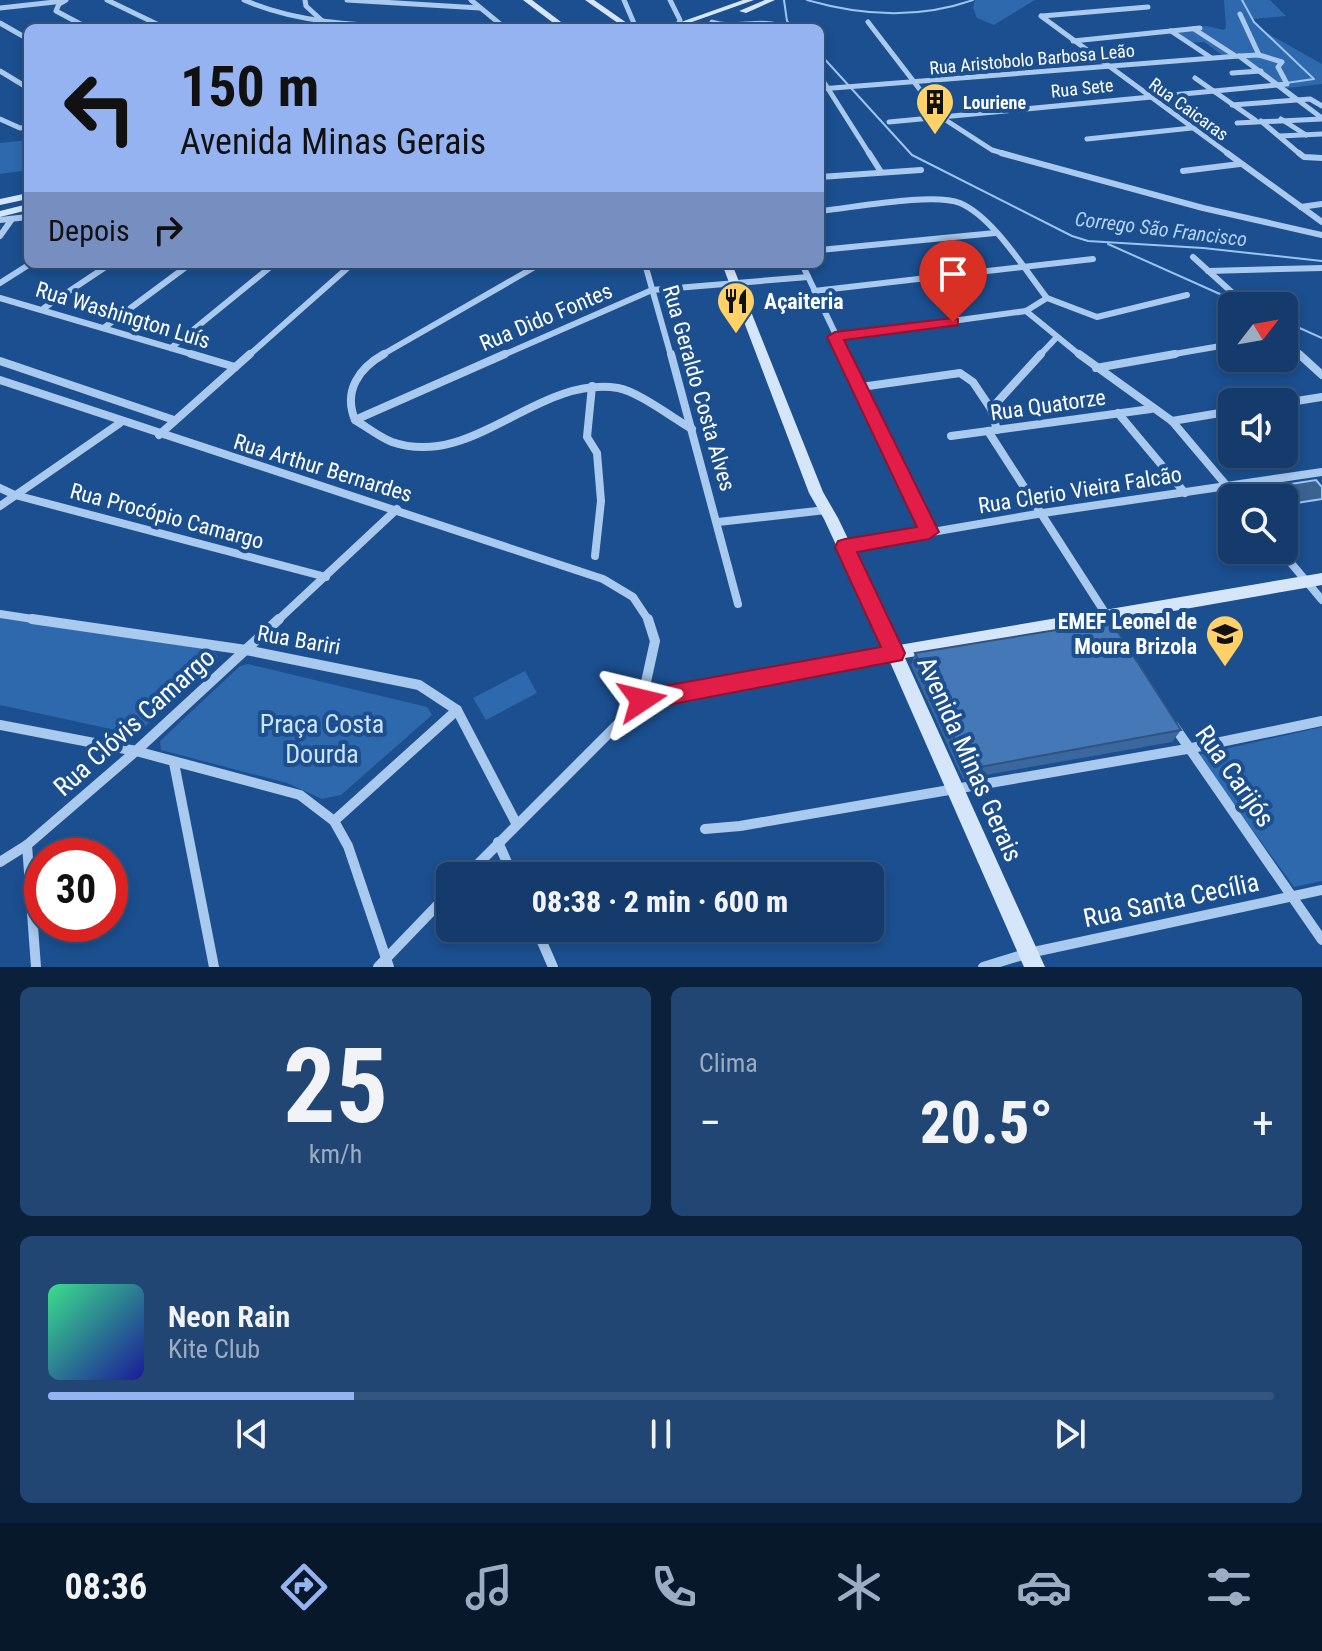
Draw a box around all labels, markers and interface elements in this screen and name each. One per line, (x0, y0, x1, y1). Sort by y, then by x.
street label: Rua Aristobolo Barbosa Leão (928, 40, 1136, 78)
text: 150 m (180, 54, 319, 120)
icon: left (48, 56, 152, 160)
street label: Rua Caicaras (1145, 73, 1233, 145)
street label: Rua Sete (1050, 74, 1114, 102)
building icon: Louriene (914, 81, 956, 136)
place label: Louriene (963, 92, 1026, 113)
text: Avenida Minas Gerais (180, 121, 486, 163)
water label: Corrego São Francisco (1074, 207, 1248, 251)
icon: right (146, 208, 190, 252)
text: Depois (48, 213, 130, 248)
pin (919, 240, 987, 322)
icon: arrive (931, 252, 975, 296)
street label: Rua Washington Luís (33, 277, 213, 353)
street label: Rua Dido Fontes (476, 278, 616, 356)
restaurant icon: Açaiteria (715, 280, 757, 335)
street label: Rua Geraldo Costa Alves (658, 282, 740, 494)
place label: Açaiteria (764, 289, 844, 314)
north arrow (1218, 292, 1298, 372)
map controls (1218, 292, 1298, 564)
street label: Rua Quatorze (989, 385, 1107, 425)
button: sound (1218, 388, 1298, 468)
street label: Rua Arthur Bernardes (231, 429, 415, 507)
street label: Rua Clerio Vieira Falcão (976, 462, 1184, 518)
street label: Rua Procópio Camargo (67, 478, 267, 554)
button: search (1218, 484, 1298, 564)
place label: EMEF Leonel de Moura Brizola (1058, 609, 1197, 659)
school or university icon: EMEF Leonel de Moura Brizola (1204, 613, 1246, 668)
street label: Rua Bariri (255, 620, 343, 660)
street label: Rua Clóvis Camargo (47, 642, 221, 802)
street label: Avenida Minas Gerais (911, 652, 1029, 866)
position arrow (600, 658, 684, 742)
park label: Praça Costa Dourda (260, 709, 384, 769)
street label: Rua Carijós (1189, 720, 1281, 832)
speed limit sign: 30 (24, 838, 128, 942)
street label: Rua Santa Cecília (1080, 867, 1262, 933)
text: 08:38 · 2 min · 600 m (532, 884, 788, 919)
text: 25 (283, 1026, 388, 1147)
text: Clima (699, 1048, 758, 1078)
text: 20.5° (920, 1087, 1053, 1158)
text: − (699, 1097, 721, 1149)
text: + (1252, 1097, 1274, 1149)
text: km/h (309, 1139, 362, 1169)
text: Neon Rain (168, 1299, 290, 1334)
text: Kite Club (168, 1334, 260, 1364)
icon: previous (230, 1412, 274, 1456)
icon: pause (639, 1412, 683, 1456)
icon: next (1048, 1412, 1092, 1456)
icon: directions (276, 1559, 332, 1615)
icon: music (461, 1559, 517, 1615)
icon: phone (646, 1559, 702, 1615)
icon: climate (831, 1559, 887, 1615)
icon: car (1016, 1559, 1072, 1615)
icon: filters (1201, 1559, 1257, 1615)
text: 08:36 (65, 1566, 147, 1608)

